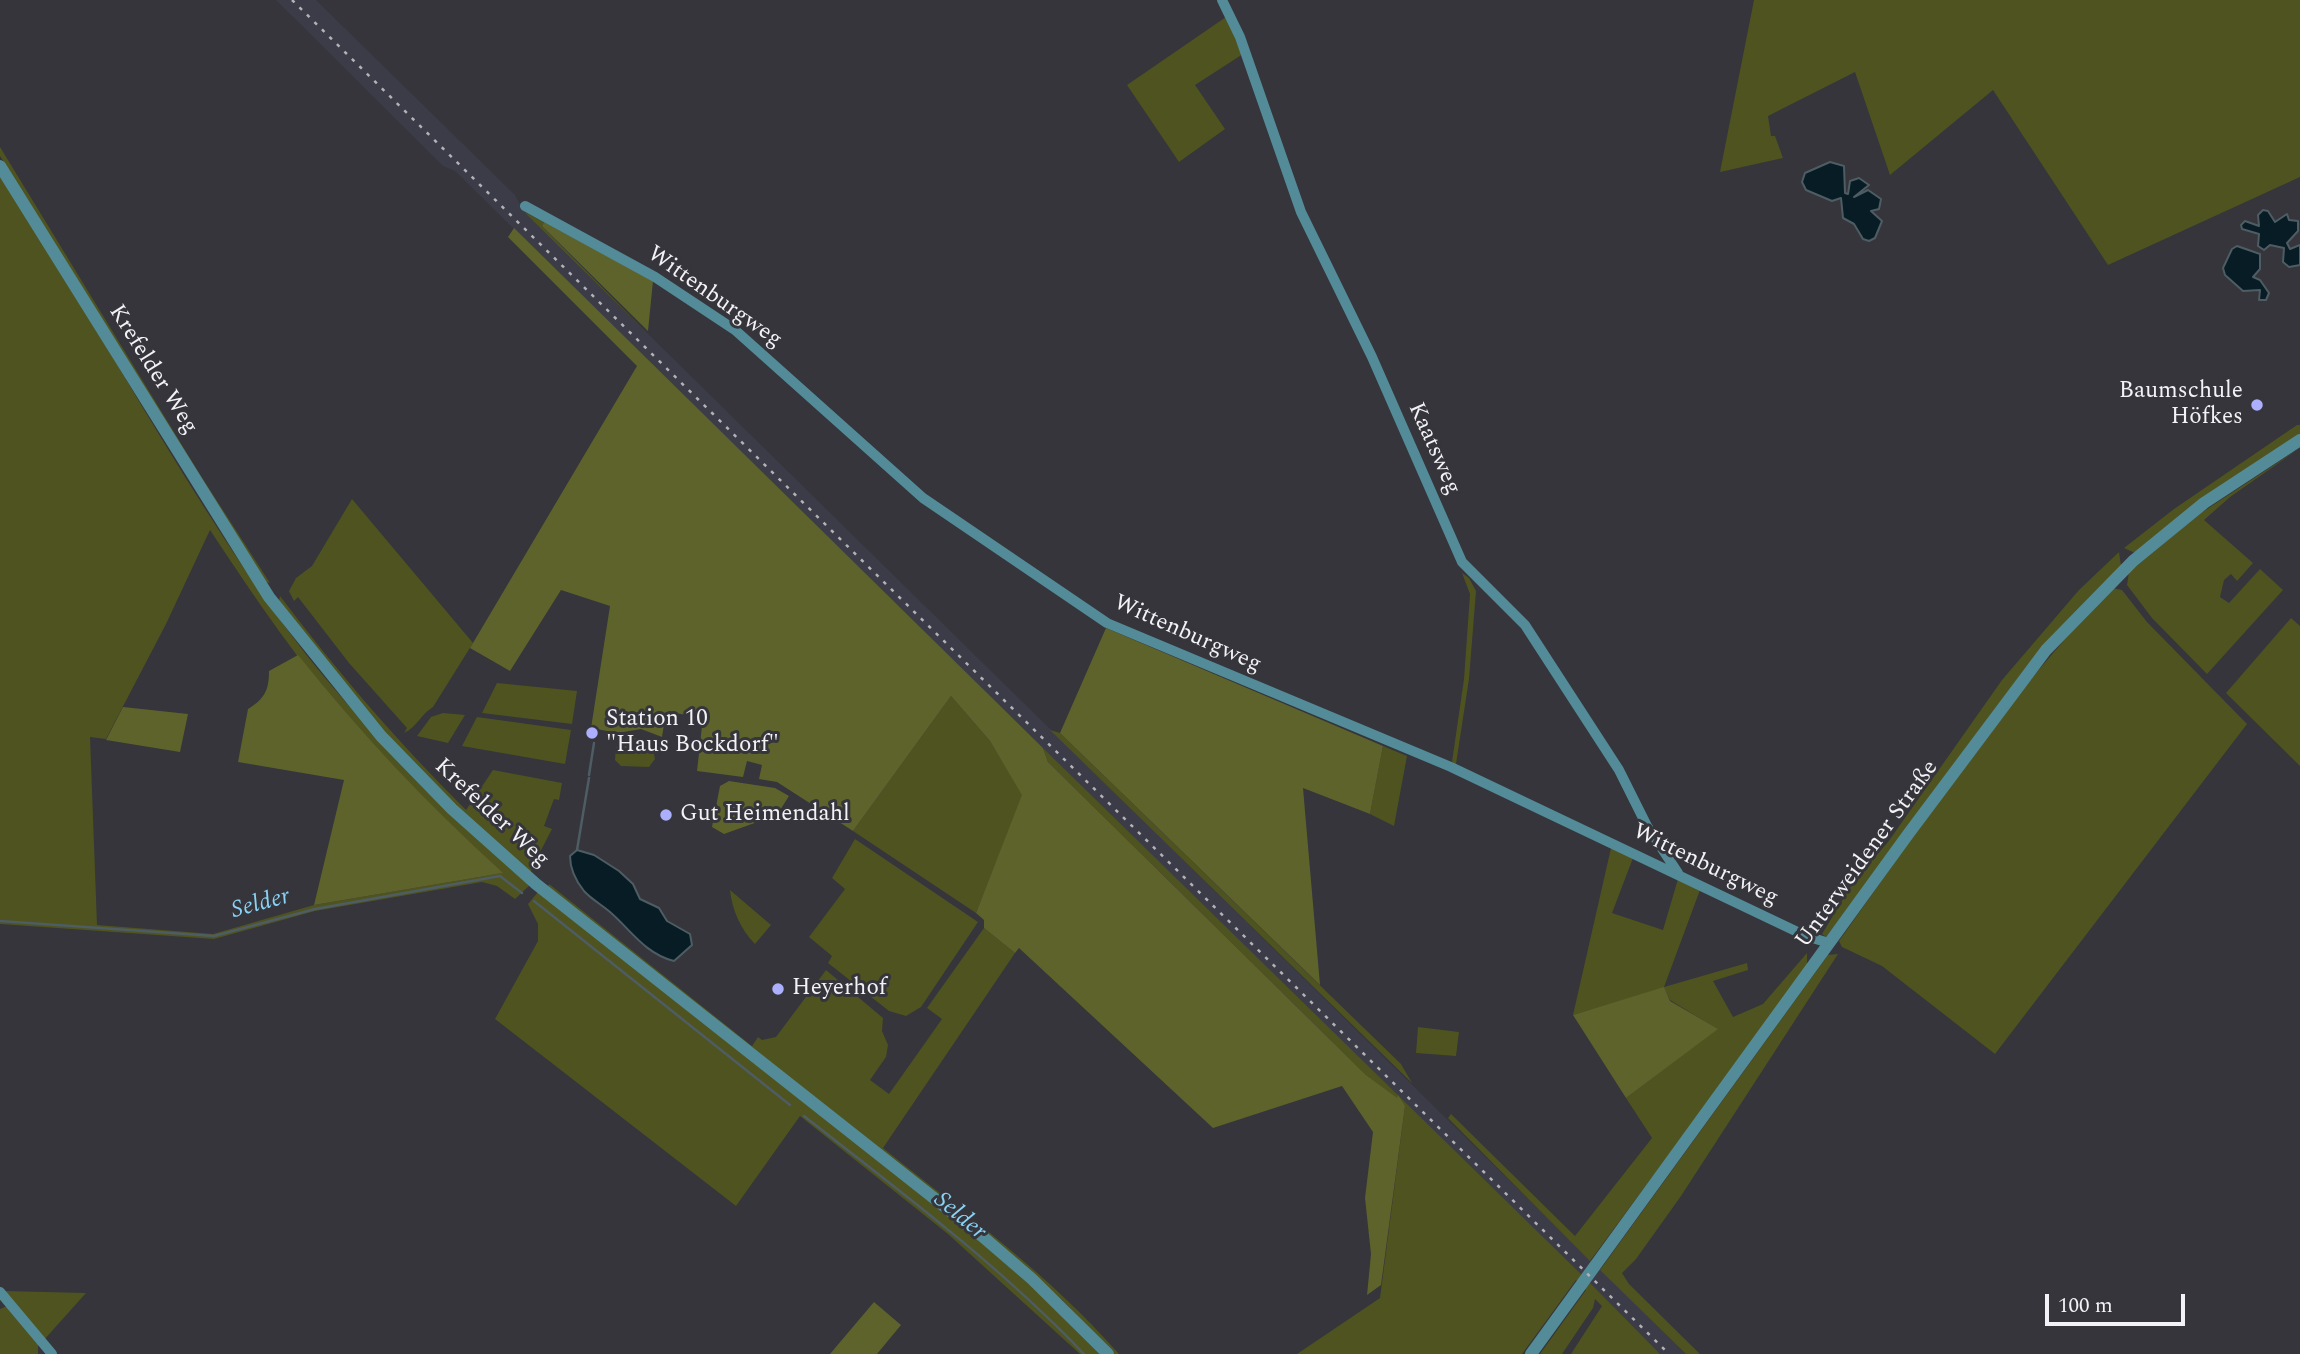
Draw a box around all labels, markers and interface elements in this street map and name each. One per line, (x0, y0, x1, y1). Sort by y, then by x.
street label: Wittenburgweg (641, 241, 787, 355)
street label: Krefelder Weg (101, 300, 203, 440)
place label: Baumschule Höfkes (2119, 378, 2243, 432)
marker: Baumschule Höfkes (2249, 397, 2265, 413)
street label: Kaatsweg (1401, 399, 1465, 499)
street label: Wittenburgweg (1109, 590, 1265, 680)
place label: Station 10 "Haus Bockdorf" (606, 706, 779, 760)
marker: Station 10 "Haus Bockdorf" (584, 725, 600, 741)
street label: Krefelder Weg (428, 754, 554, 874)
street label: Unterweidener Straße (1791, 756, 1945, 954)
place label: Gut Heimendahl (680, 801, 850, 829)
marker: Gut Heimendahl (658, 807, 674, 823)
street label: Wittenburgweg (1628, 819, 1782, 913)
water label: Selder (228, 883, 294, 927)
place label: Heyerhof (792, 975, 887, 1003)
marker: Heyerhof (770, 981, 786, 997)
water label: Selder (927, 1187, 991, 1247)
scale bar (2048, 1280, 2188, 1324)
text: 100 m (2058, 1290, 2113, 1322)

